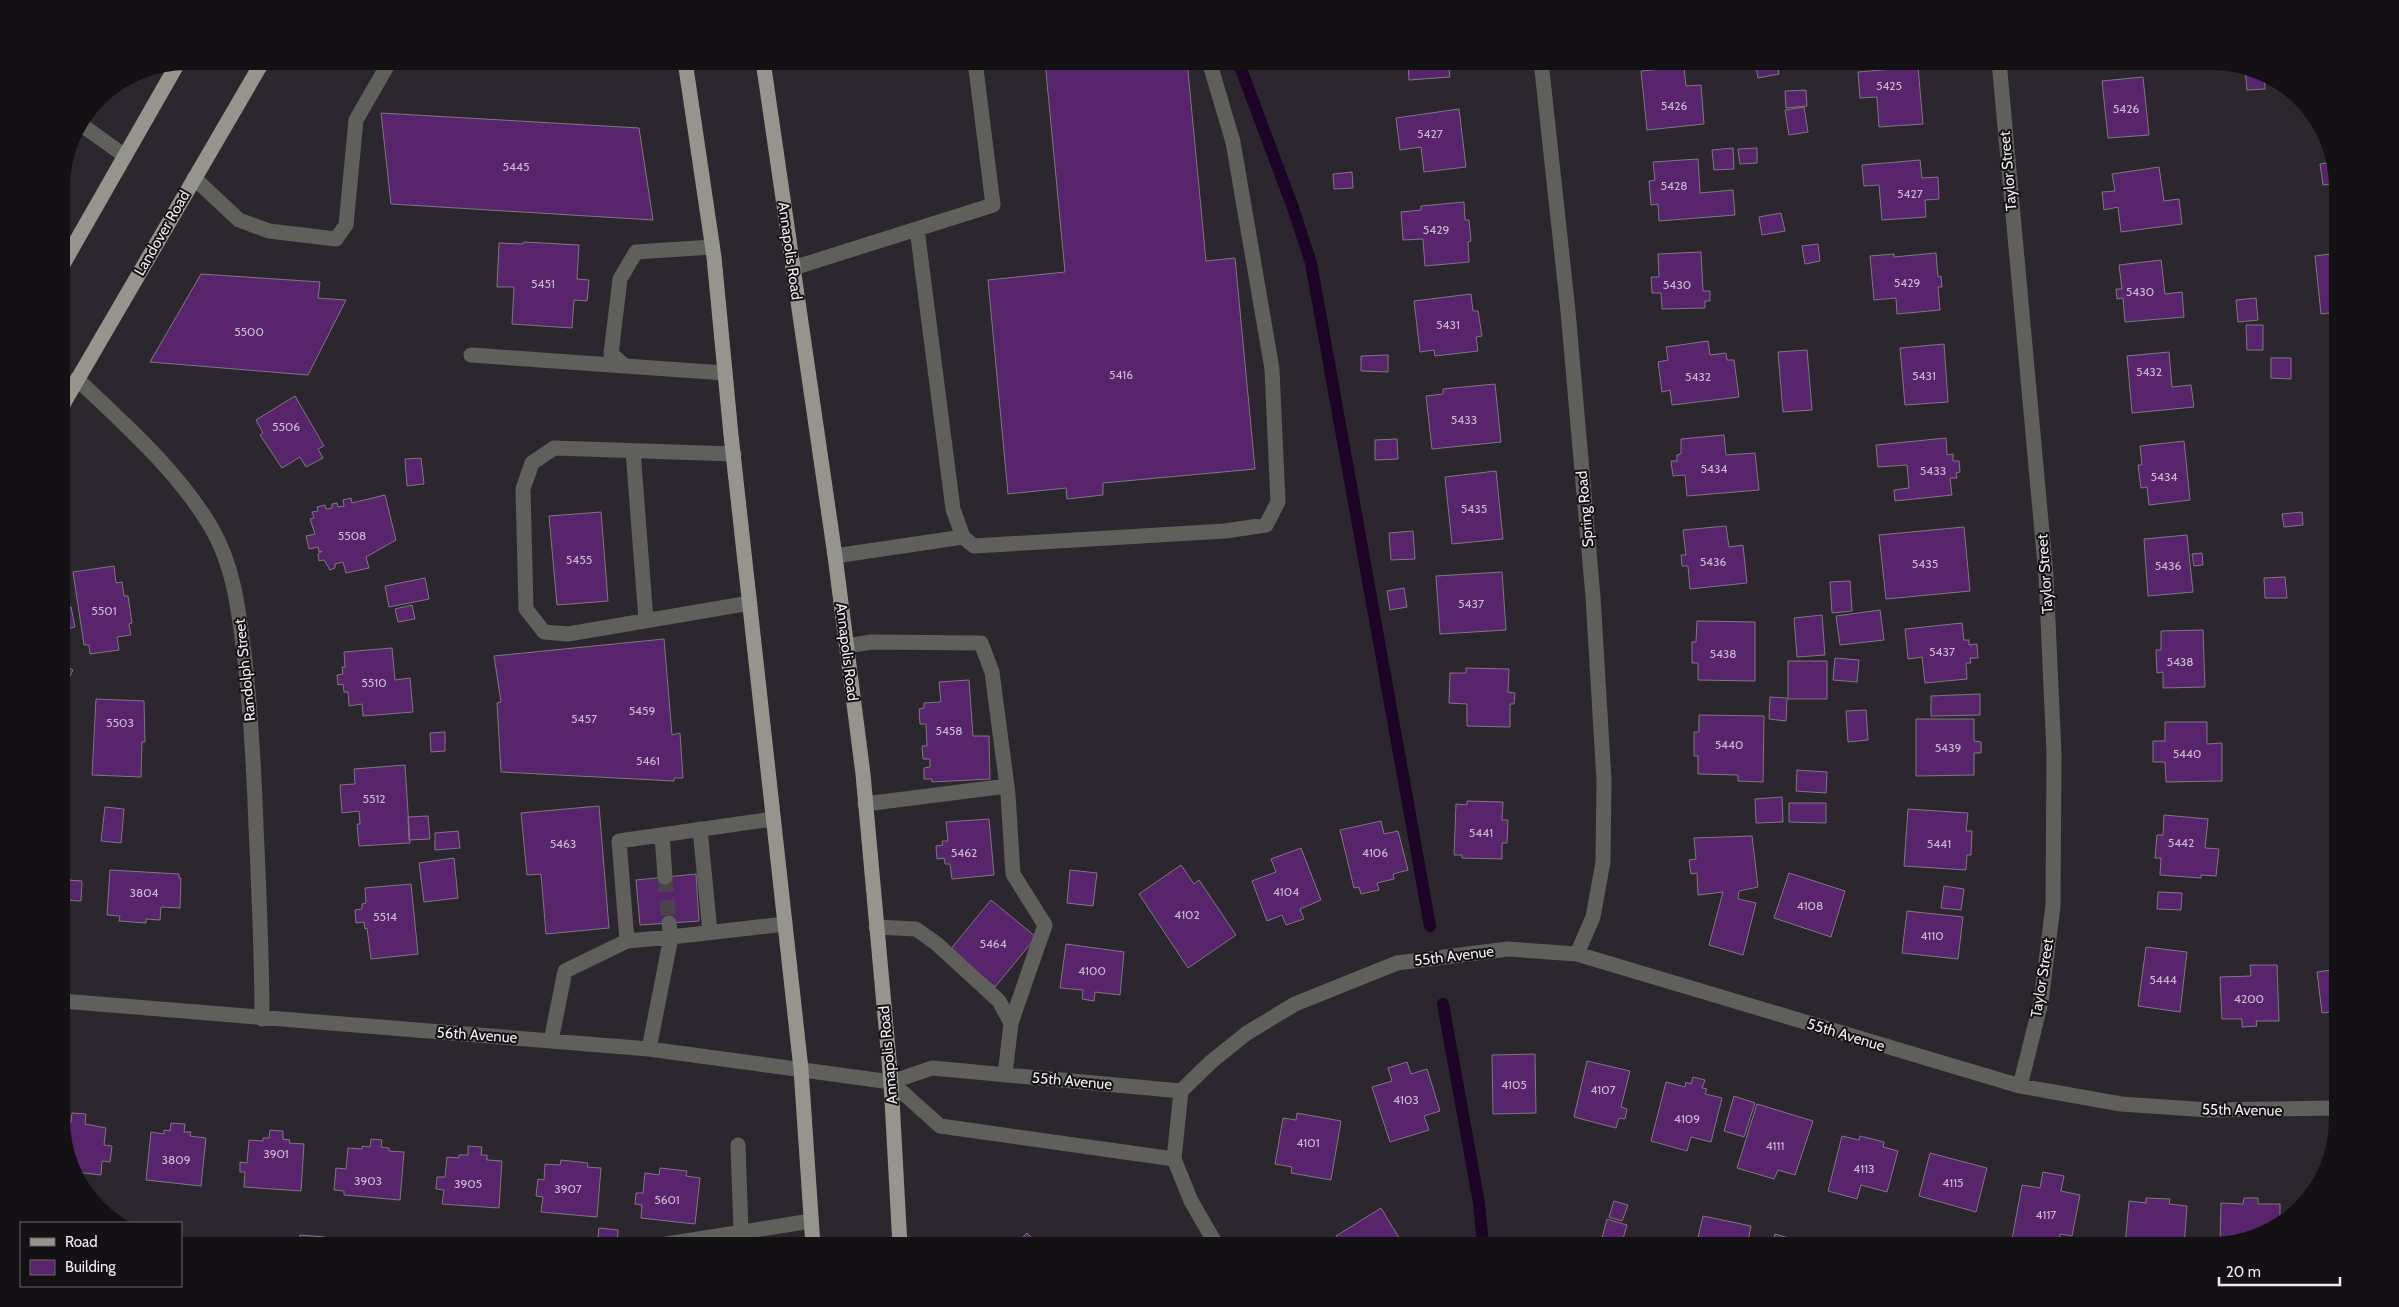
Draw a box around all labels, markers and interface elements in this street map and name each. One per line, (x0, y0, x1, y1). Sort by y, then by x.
house number: 5425 (1876, 78, 1902, 93)
house number: 5426 (1661, 98, 1687, 113)
house number: 5426 (2113, 101, 2139, 116)
house number: 5427 (1417, 126, 1443, 141)
street label: Taylor Street (1996, 130, 2020, 212)
house number: 5445 (503, 159, 529, 174)
house number: 5428 (1661, 178, 1688, 193)
house number: 5427 (1897, 186, 1923, 201)
street label: Landover Road (130, 187, 194, 279)
street label: Annapolis Road (774, 201, 806, 301)
house number: 5429 (1423, 222, 1449, 237)
house number: 5429 (1894, 275, 1920, 290)
house number: 5451 (531, 276, 555, 291)
house number: 5430 (1663, 277, 1691, 292)
house number: 5430 (2126, 284, 2154, 299)
house number: 5431 (1436, 317, 1460, 332)
house number: 5500 (234, 324, 264, 339)
house number: 5432 (2136, 364, 2162, 379)
house number: 5416 (1109, 367, 1133, 382)
house number: 5431 (1912, 368, 1936, 383)
house number: 5432 (1685, 369, 1711, 384)
house number: 5433 (1451, 412, 1477, 427)
house number: 5506 (272, 419, 300, 434)
house number: 5434 (1701, 461, 1727, 476)
house number: 5433 (1920, 463, 1946, 478)
house number: 5434 (2151, 469, 2177, 484)
street label: Spring Road (1573, 470, 1597, 548)
house number: 5435 (1461, 501, 1487, 516)
house number: 5508 (338, 528, 366, 543)
street label: Taylor Street (2033, 534, 2057, 614)
house number: 5455 (566, 552, 592, 567)
house number: 5436 (1700, 554, 1727, 569)
house number: 5435 (1912, 556, 1938, 571)
house number: 5436 (2155, 558, 2182, 573)
house number: 5437 (1458, 596, 1484, 611)
street label: Annapolis Road (832, 602, 862, 702)
house number: 5501 (91, 603, 117, 618)
street label: Randolph Street (231, 618, 259, 722)
house number: 5437 (1929, 644, 1955, 659)
house number: 5438 (1709, 646, 1737, 661)
house number: 5438 (2166, 654, 2194, 669)
house number: 5510 (361, 675, 387, 690)
house number: 5459 (629, 703, 656, 718)
house number: 5457 (571, 711, 597, 726)
house number: 5503 (106, 715, 134, 730)
house number: 5458 (935, 723, 963, 738)
house number: 5440 (1715, 737, 1743, 752)
house number: 5439 (1935, 740, 1962, 755)
house number: 5440 (2173, 746, 2201, 761)
house number: 5461 (636, 753, 660, 768)
house number: 5512 (362, 791, 386, 806)
house number: 5441 (1469, 825, 1493, 840)
house number: 5442 (2168, 835, 2194, 850)
house number: 5463 (550, 836, 576, 851)
house number: 5441 (1927, 836, 1951, 851)
house number: 5462 (951, 845, 977, 860)
house number: 4106 (1362, 845, 1388, 860)
house number: 4104 (1273, 884, 1299, 899)
house number: 3804 (129, 885, 159, 900)
house number: 4108 (1797, 898, 1823, 913)
house number: 4102 (1174, 907, 1200, 922)
house number: 5514 (373, 909, 397, 924)
house number: 4110 (1920, 928, 1944, 943)
house number: 5464 (979, 936, 1007, 951)
street label: Taylor Street (2027, 937, 2057, 1019)
street label: 55th Avenue (1413, 942, 1495, 970)
house number: 4100 (1078, 963, 1106, 978)
house number: 5444 (2149, 972, 2177, 987)
house number: 4200 (2234, 991, 2264, 1006)
street label: Annapolis Road (875, 1005, 901, 1105)
street label: 55th Avenue (1805, 1015, 1887, 1055)
street label: 56th Avenue (436, 1023, 518, 1047)
street label: 55th Avenue (1031, 1069, 1113, 1093)
house number: 4105 (1501, 1077, 1527, 1092)
house number: 4107 (1590, 1082, 1616, 1097)
house number: 4103 (1393, 1092, 1419, 1107)
street label: 55th Avenue (2202, 1100, 2283, 1120)
house number: 4109 (1674, 1111, 1700, 1126)
house number: 4101 (1296, 1135, 1320, 1150)
house number: 4111 (1766, 1138, 1784, 1153)
house number: 3901 (263, 1146, 289, 1161)
house number: 3809 (162, 1152, 191, 1167)
house number: 4113 (1853, 1161, 1875, 1176)
house number: 3903 (354, 1173, 382, 1188)
house number: 4115 (1942, 1175, 1964, 1190)
house number: 3905 (454, 1176, 482, 1191)
house number: 3907 (554, 1181, 582, 1196)
house number: 5601 (654, 1192, 680, 1207)
house number: 4117 (2036, 1207, 2056, 1222)
legend (20, 1222, 182, 1287)
text: Road (65, 1233, 98, 1251)
scale bar (2219, 1254, 2340, 1286)
text: Building (65, 1258, 116, 1276)
text: 20 m (2226, 1263, 2261, 1281)

